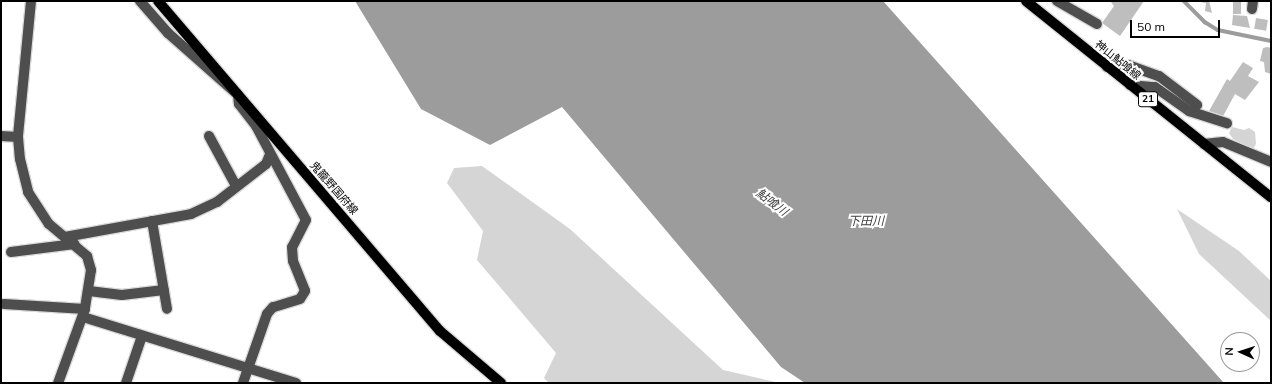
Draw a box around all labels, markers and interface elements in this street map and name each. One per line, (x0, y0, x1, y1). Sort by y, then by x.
scale bar (1132, 12, 1222, 38)
text: 50 m (1137, 19, 1165, 34)
street label: 神山鮎喰線 (1092, 38, 1144, 82)
road number: 21 (1138, 91, 1158, 107)
street label: 鬼籠野国府線 (307, 159, 361, 217)
water label: 鮎喰川 (753, 185, 791, 219)
water label: 下田川 (848, 214, 884, 228)
north arrow (1220, 332, 1260, 372)
text: N (1222, 347, 1236, 356)

